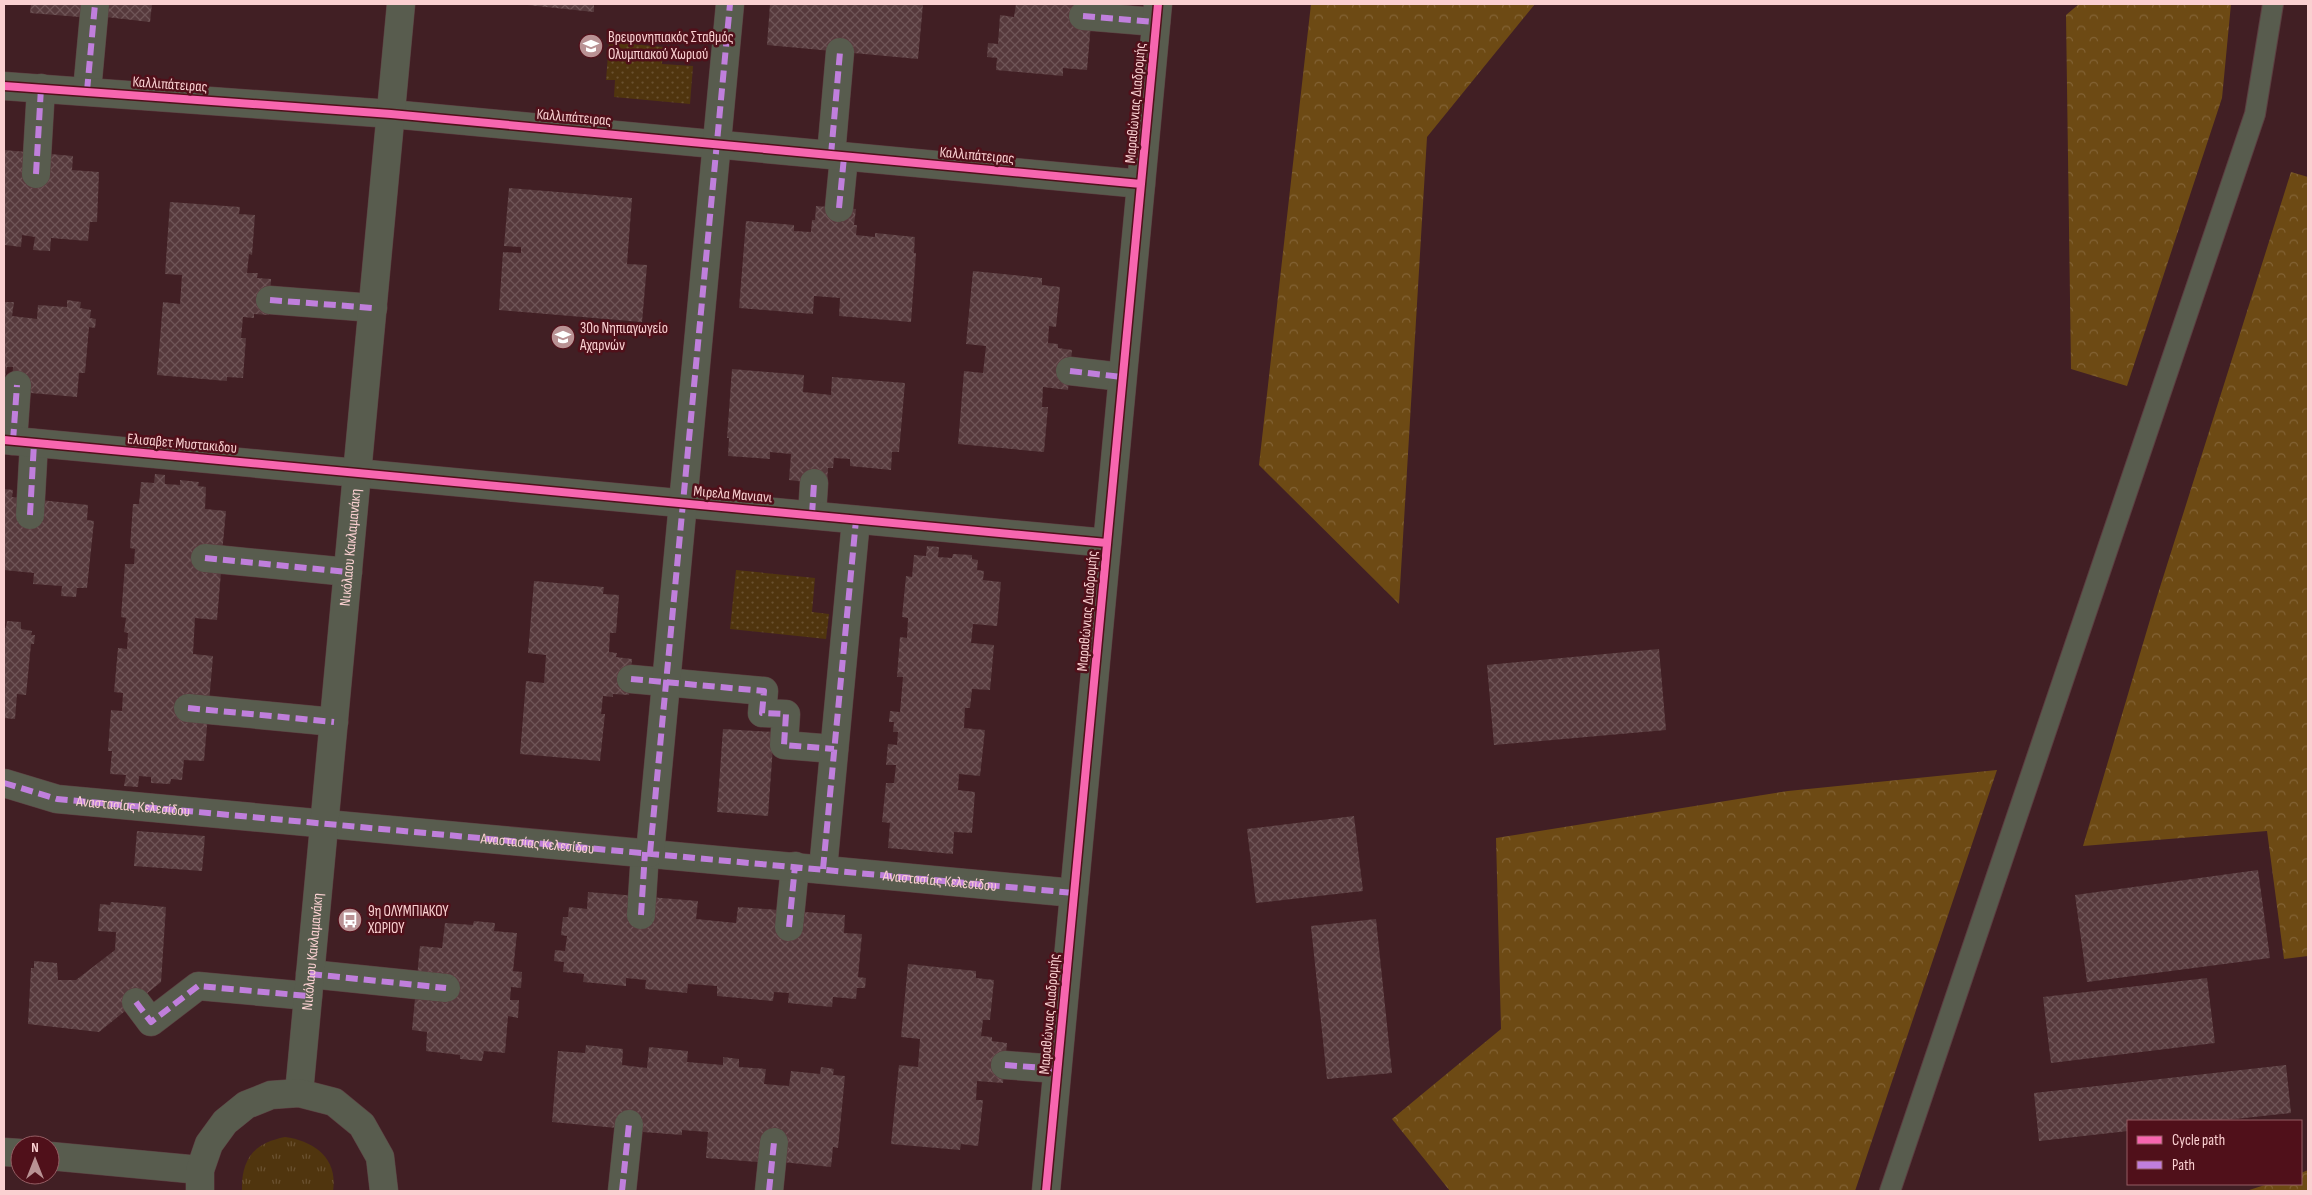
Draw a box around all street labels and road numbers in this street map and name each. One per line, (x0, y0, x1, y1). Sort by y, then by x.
street label: Μαραθώνιας Διαδρομής (1121, 42, 1150, 164)
street label: Καλλιπάτειρας (132, 72, 208, 97)
street label: Καλλιπάτειρας (536, 105, 612, 130)
street label: Καλλιπάτειρας (939, 143, 1015, 168)
street label: Ελισαβετ Μυστακιδου (126, 429, 238, 458)
street label: Μιρελα Μανιανι (693, 482, 773, 507)
street label: Νικόλαου Κακλαμανάκη (336, 488, 366, 607)
street label: Μαραθώνιας Διαδρομής (1073, 550, 1102, 672)
street label: Αναστασίας Κελεσίδου (75, 792, 191, 821)
street label: Αναστασίας Κελεσίδου (479, 829, 595, 859)
street label: Αναστασίας Κελεσίδου (881, 866, 998, 896)
street label: Νικόλαου Κακλαμανάκη (298, 892, 328, 1011)
street label: Μαραθώνιας Διαδρομής (1035, 953, 1064, 1075)

